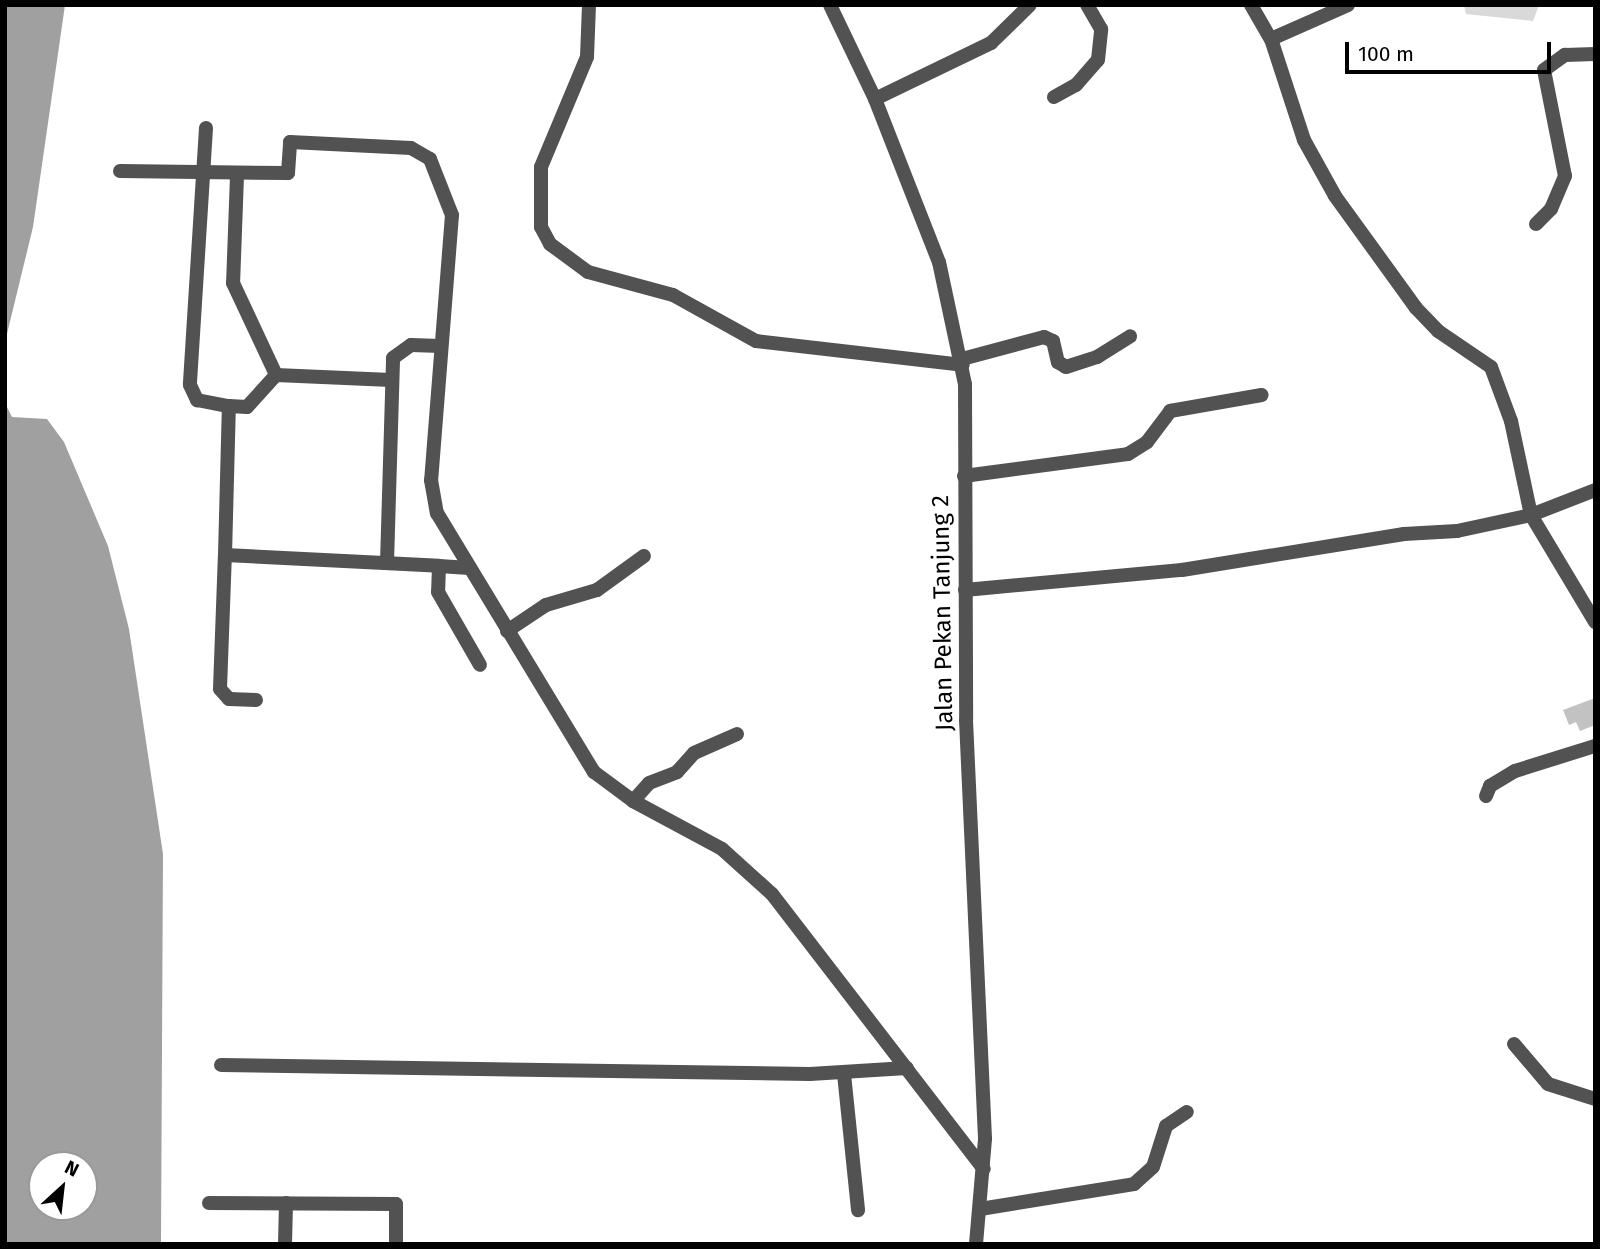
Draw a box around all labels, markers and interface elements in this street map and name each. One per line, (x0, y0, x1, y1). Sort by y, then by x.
scale bar (1348, 28, 1554, 72)
text: 100 m (1358, 41, 1414, 67)
street label: Jalan Pekan Tanjung 2 (927, 495, 959, 731)
north arrow (28, 1151, 98, 1221)
text: N (61, 1156, 83, 1182)

